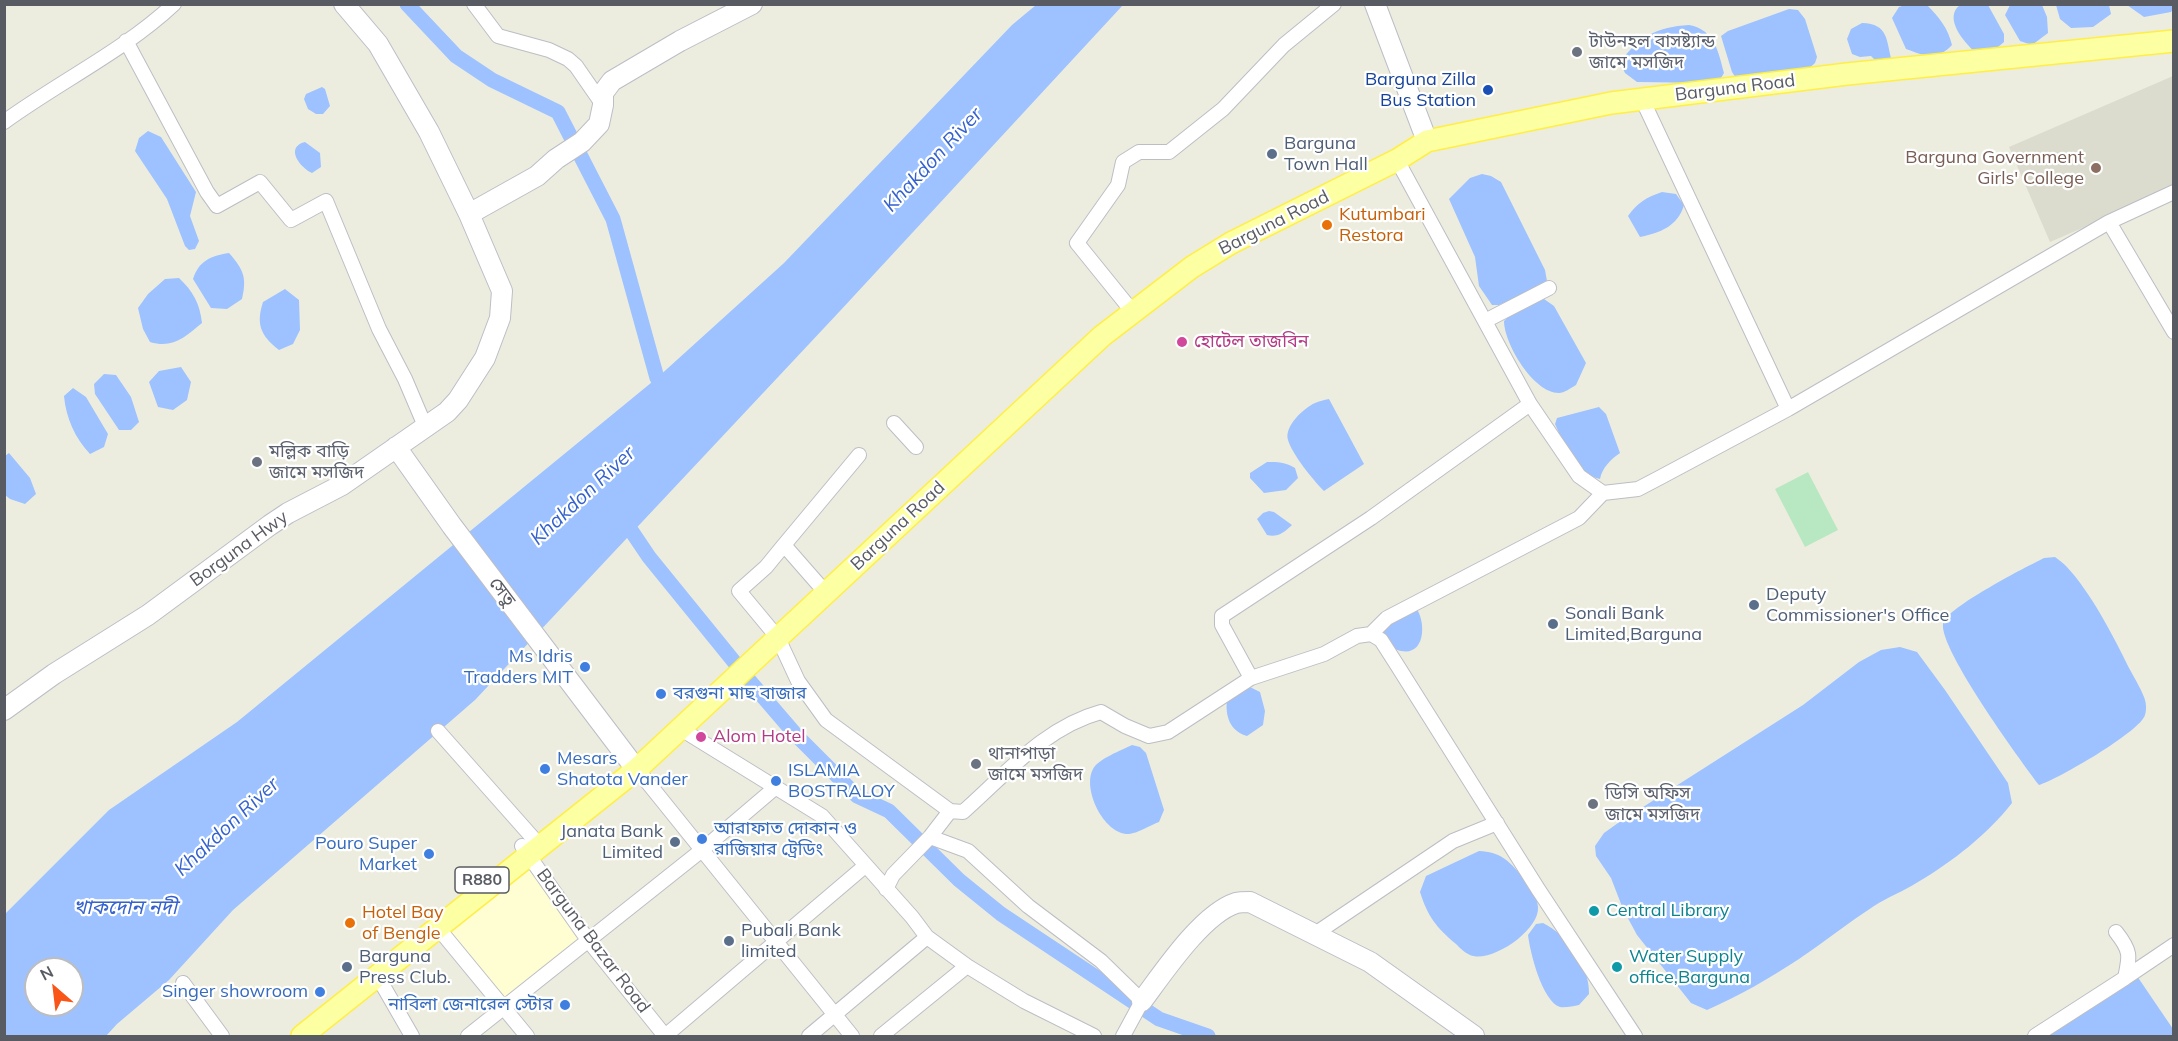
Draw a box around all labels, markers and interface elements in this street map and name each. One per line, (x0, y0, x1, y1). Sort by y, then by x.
place label: টাউনহল বাসষ্ট্যান্ড জামে মসজিদ (1589, 31, 1715, 74)
marker: টাউনহল বাসষ্ট্যান্ড জামে মসজিদ (1570, 45, 1584, 59)
place label: Barguna Zilla Bus Station (1365, 69, 1476, 112)
street label: Barguna Road (1674, 70, 1796, 106)
marker: Barguna Zilla Bus Station (1481, 83, 1495, 97)
water label: Khakdon River (879, 103, 987, 217)
place label: Barguna Town Hall (1284, 133, 1368, 176)
marker: Barguna Town Hall (1265, 147, 1279, 161)
place label: Barguna Government Girls' College (1905, 147, 2084, 190)
marker: Barguna Government Girls' College (2089, 161, 2103, 175)
street label: Barguna Road (1215, 186, 1333, 260)
place label: Kutumbari Restora (1339, 204, 1426, 246)
marker: Kutumbari Restora (1320, 218, 1334, 232)
place label: হোটেল তাজবিন (1194, 331, 1308, 353)
marker: হোটেল তাজবিন (1175, 335, 1189, 349)
place label: মল্লিক বাড়ি জামে মসজিদ (269, 441, 364, 484)
water label: Khakdon River (526, 442, 640, 550)
marker: মল্লিক বাড়ি জামে মসজিদ (250, 455, 264, 469)
street label: Barguna Road (846, 477, 950, 575)
street label: Borguna Hwy (186, 506, 292, 592)
street label: সেতু (484, 573, 520, 611)
place label: Deputy Commissioner's Office (1766, 584, 1949, 626)
marker: Deputy Commissioner's Office (1747, 598, 1761, 612)
place label: Sonali Bank Limited,Barguna (1565, 603, 1702, 646)
marker: Sonali Bank Limited,Barguna (1546, 617, 1560, 631)
place label: Ms Idris Tradders MIT (464, 646, 573, 688)
marker: Ms Idris Tradders MIT (578, 660, 592, 674)
place label: বরগুনা মাছ বাজার (673, 683, 806, 705)
marker: বরগুনা মাছ বাজার (654, 687, 668, 701)
place label: Alom Hotel (713, 726, 806, 748)
marker: Alom Hotel (694, 730, 708, 744)
place label: থানাপাড়া জামে মসজিদ (988, 743, 1083, 786)
place label: Mesars Shatota Vander (557, 748, 688, 790)
marker: থানাপাড়া জামে মসজিদ (969, 757, 983, 771)
place label: ISLAMIA BOSTRALOY (788, 760, 895, 802)
marker: Mesars Shatota Vander (538, 762, 552, 776)
water label: Khakdon River (170, 773, 284, 881)
marker: ISLAMIA BOSTRALOY (769, 774, 783, 788)
place label: ডিসি অফিস জামে মসজিদ (1605, 783, 1700, 826)
marker: ডিসি অফিস জামে মসজিদ (1586, 797, 1600, 811)
place label: আরাফাত দোকান ও রাজিয়ার ট্রেডিং (714, 818, 857, 860)
place label: Janata Bank Limited (560, 821, 663, 864)
marker: আরাফাত দোকান ও রাজিয়ার ট্রেডিং (695, 832, 709, 846)
place label: Pouro Super Market (315, 833, 417, 876)
marker: Janata Bank Limited (668, 835, 682, 849)
marker: Pouro Super Market (422, 847, 436, 861)
street label: Barguna Bazar Road (532, 865, 654, 1017)
road number: R880 (455, 867, 509, 893)
water label: খাকদোন নদী (73, 896, 177, 920)
place label: Central Library (1606, 900, 1729, 922)
place label: Hotel Bay of Bengle (362, 902, 443, 944)
marker: Central Library (1587, 904, 1601, 918)
marker: Hotel Bay of Bengle (343, 916, 357, 930)
place label: Pubali Bank limited (741, 920, 841, 962)
marker: Pubali Bank limited (722, 934, 736, 948)
place label: Barguna Press Club. (359, 946, 451, 988)
place label: Water Supply office,Barguna (1629, 946, 1750, 988)
north arrow (24, 957, 84, 1017)
marker: Barguna Press Club. (340, 960, 354, 974)
marker: Water Supply office,Barguna (1610, 960, 1624, 974)
text: N (36, 961, 57, 985)
place label: Singer showroom (162, 981, 308, 1003)
marker: Singer showroom (313, 985, 327, 999)
place label: নাবিলা জেনারেল স্টোর (388, 994, 553, 1016)
marker: নাবিলা জেনারেল স্টোর (558, 998, 572, 1012)

